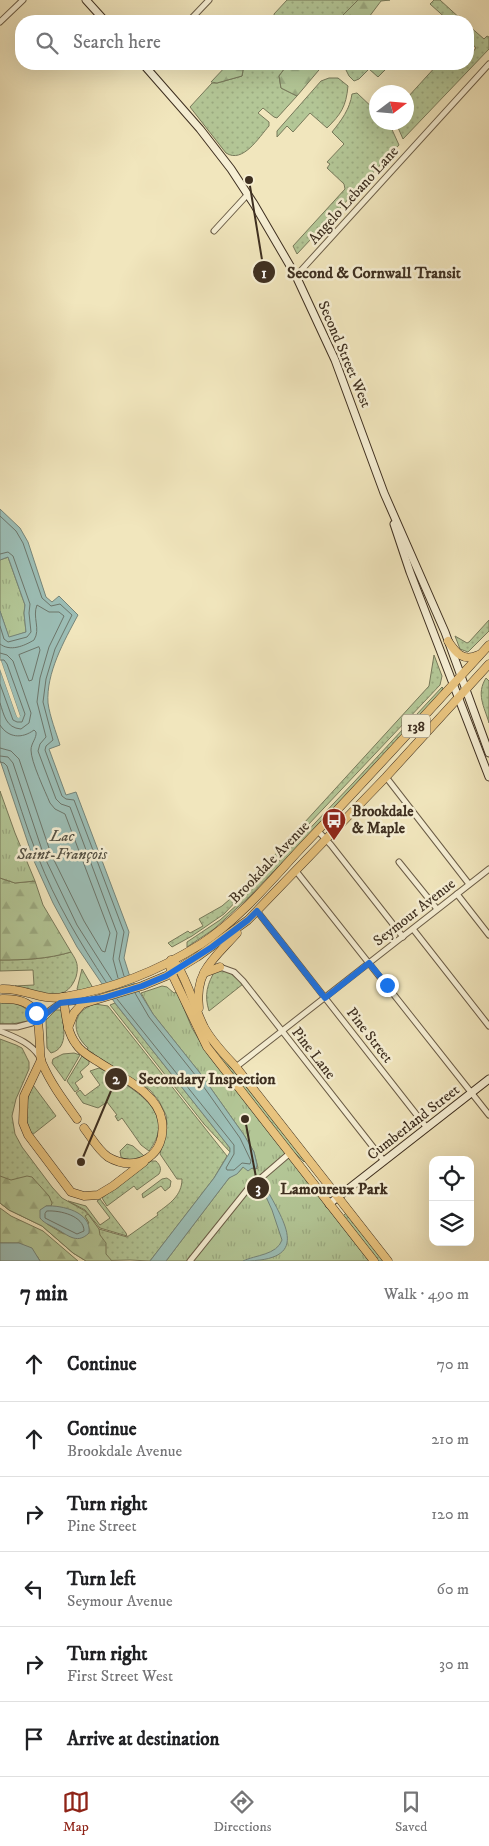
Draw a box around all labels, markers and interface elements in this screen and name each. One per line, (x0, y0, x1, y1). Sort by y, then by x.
search box (15, 15, 474, 70)
icon: search (33, 29, 61, 57)
text: Search here (73, 31, 161, 54)
north arrow (369, 85, 414, 130)
street label: Angelo Lebano Lane (304, 142, 403, 248)
callout: Second & Cornwall Transit (252, 257, 471, 288)
text: Second & Cornwall Transit (287, 263, 462, 283)
text: 1 (261, 264, 267, 283)
street label: Second Street West (314, 298, 376, 411)
road number: 138 (402, 714, 430, 738)
place label: Brookdale & Maple (352, 802, 414, 838)
bus stop icon: Brookdale & Maple (321, 807, 347, 841)
street label: Brookdale Avenue (225, 817, 314, 908)
water label: Lac Saint-François (16, 826, 108, 864)
street label: Seymour Avenue (369, 874, 459, 950)
route end (376, 974, 399, 997)
route start (25, 1002, 48, 1025)
street label: Pine Street (342, 1004, 397, 1067)
street label: Pine Lane (287, 1023, 340, 1083)
callout: Secondary Inspection (103, 1063, 285, 1094)
text: Secondary Inspection (139, 1069, 276, 1089)
text: 2 (112, 1070, 120, 1089)
street label: Cumberland Street (363, 1080, 463, 1164)
map controls (429, 1156, 474, 1246)
button: locate (429, 1156, 474, 1201)
callout: Lamoureux Park (245, 1173, 398, 1204)
text: 3 (255, 1179, 261, 1198)
text: Lamoureux Park (280, 1179, 389, 1199)
button: layers (429, 1201, 474, 1246)
text: 7 min (20, 1281, 68, 1307)
text: Walk · 490 m (384, 1284, 469, 1304)
icon: ahead (20, 1350, 48, 1378)
text: Continue (67, 1353, 137, 1376)
text: 70 m (437, 1354, 469, 1374)
text: Continue (67, 1418, 137, 1441)
icon: ahead (20, 1425, 48, 1453)
text: 210 m (431, 1429, 469, 1449)
text: Brookdale Avenue (67, 1441, 182, 1461)
text: Turn right (67, 1493, 147, 1516)
icon: right (20, 1500, 48, 1528)
text: 120 m (431, 1504, 469, 1524)
text: Pine Street (67, 1516, 137, 1536)
text: Turn left (67, 1568, 136, 1591)
icon: left (20, 1575, 48, 1603)
text: 60 m (437, 1579, 469, 1599)
text: Seymour Avenue (67, 1591, 173, 1611)
text: Turn right (67, 1643, 147, 1666)
icon: right (20, 1650, 48, 1678)
text: 30 m (439, 1654, 469, 1674)
text: First Street West (67, 1666, 173, 1686)
icon: arrive (20, 1725, 48, 1753)
text: Arrive at destination (67, 1728, 219, 1751)
tab: Map (62, 1788, 90, 1836)
tab: Directions (213, 1788, 271, 1836)
tab: Saved (395, 1788, 427, 1836)

